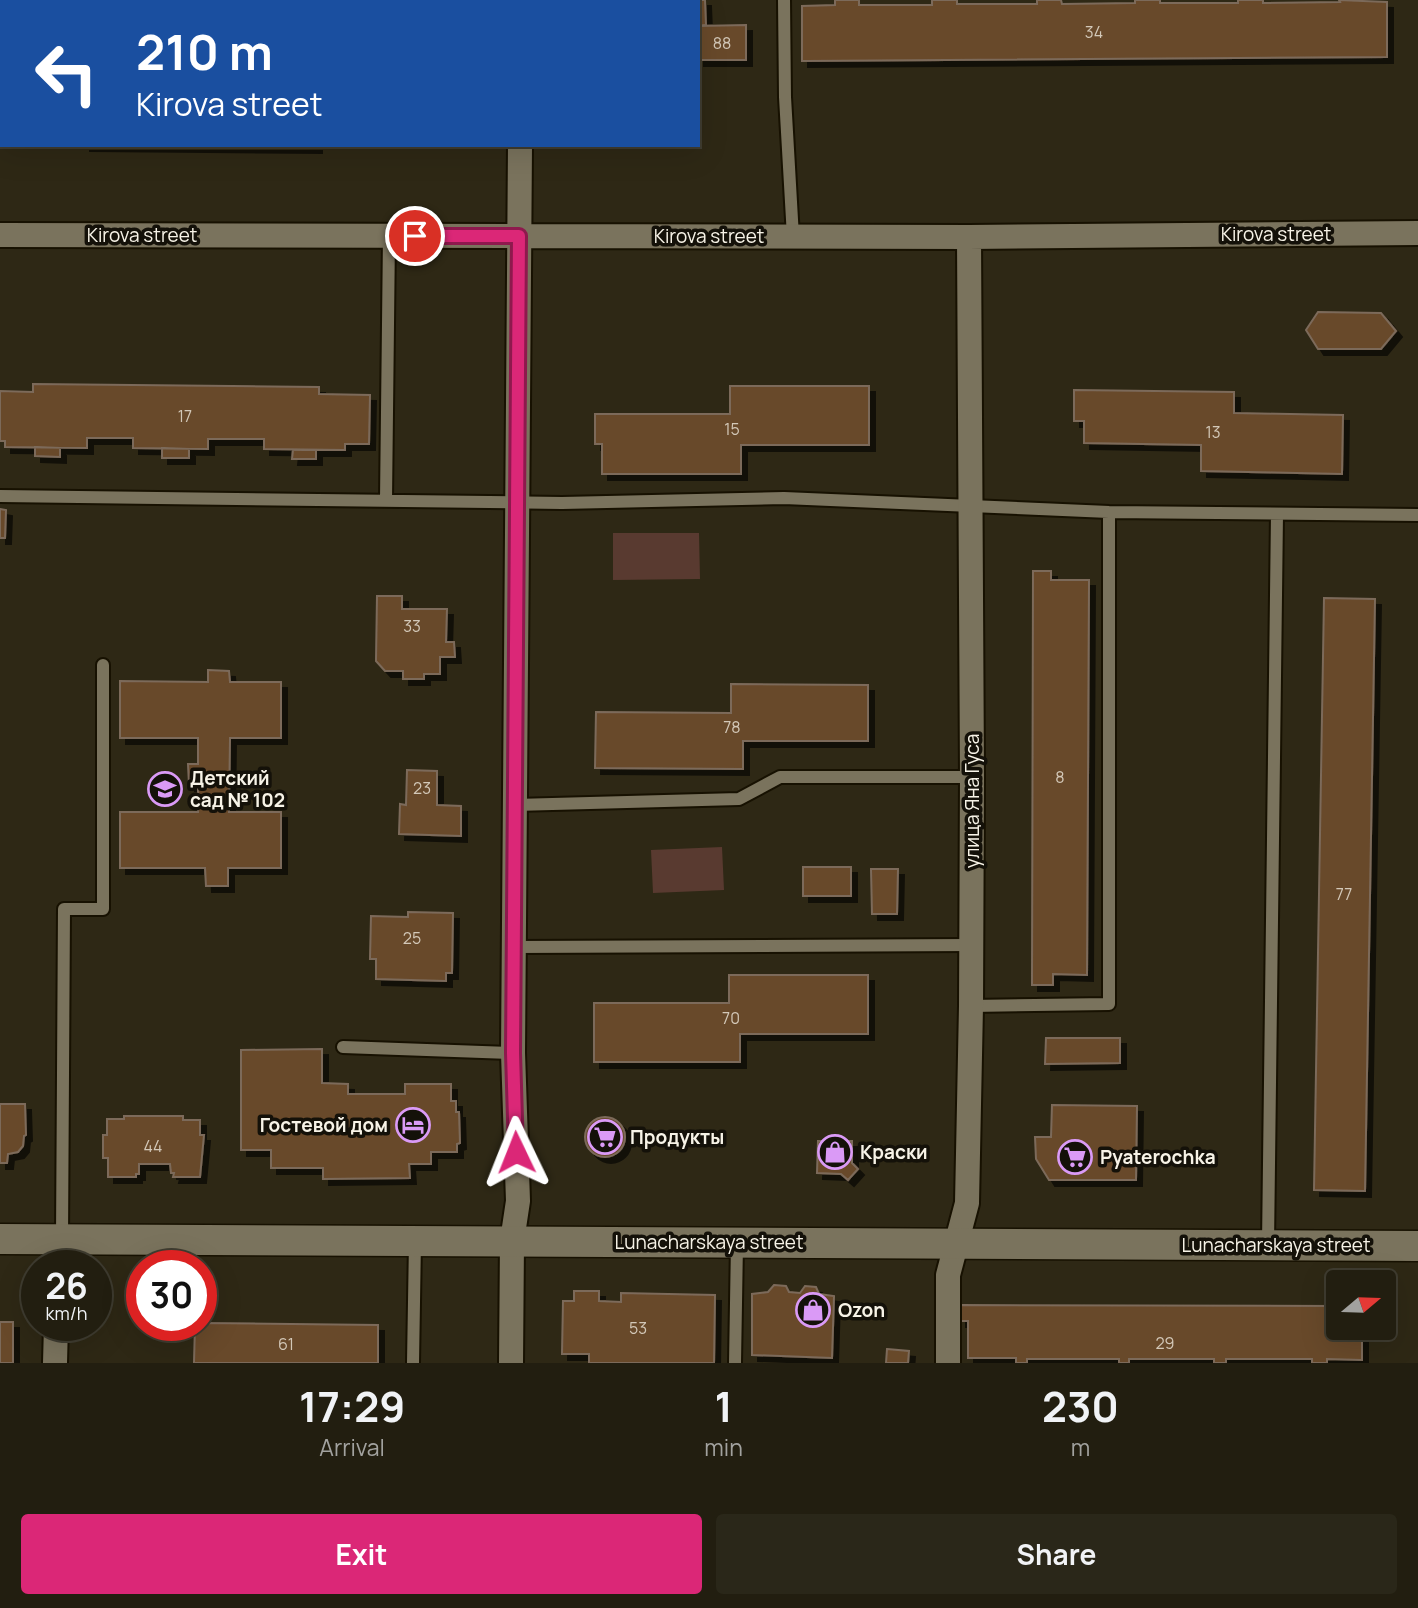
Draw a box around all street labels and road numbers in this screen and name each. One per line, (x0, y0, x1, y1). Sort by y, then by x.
street label: Kirova street (1221, 221, 1331, 247)
street label: Kirova street (87, 222, 197, 248)
street label: Kirova street (654, 223, 764, 249)
street label: улица Яна Гуса (959, 734, 985, 868)
street label: Lunacharskaya street (614, 1229, 804, 1255)
street label: Lunacharskaya street (1181, 1232, 1371, 1258)

